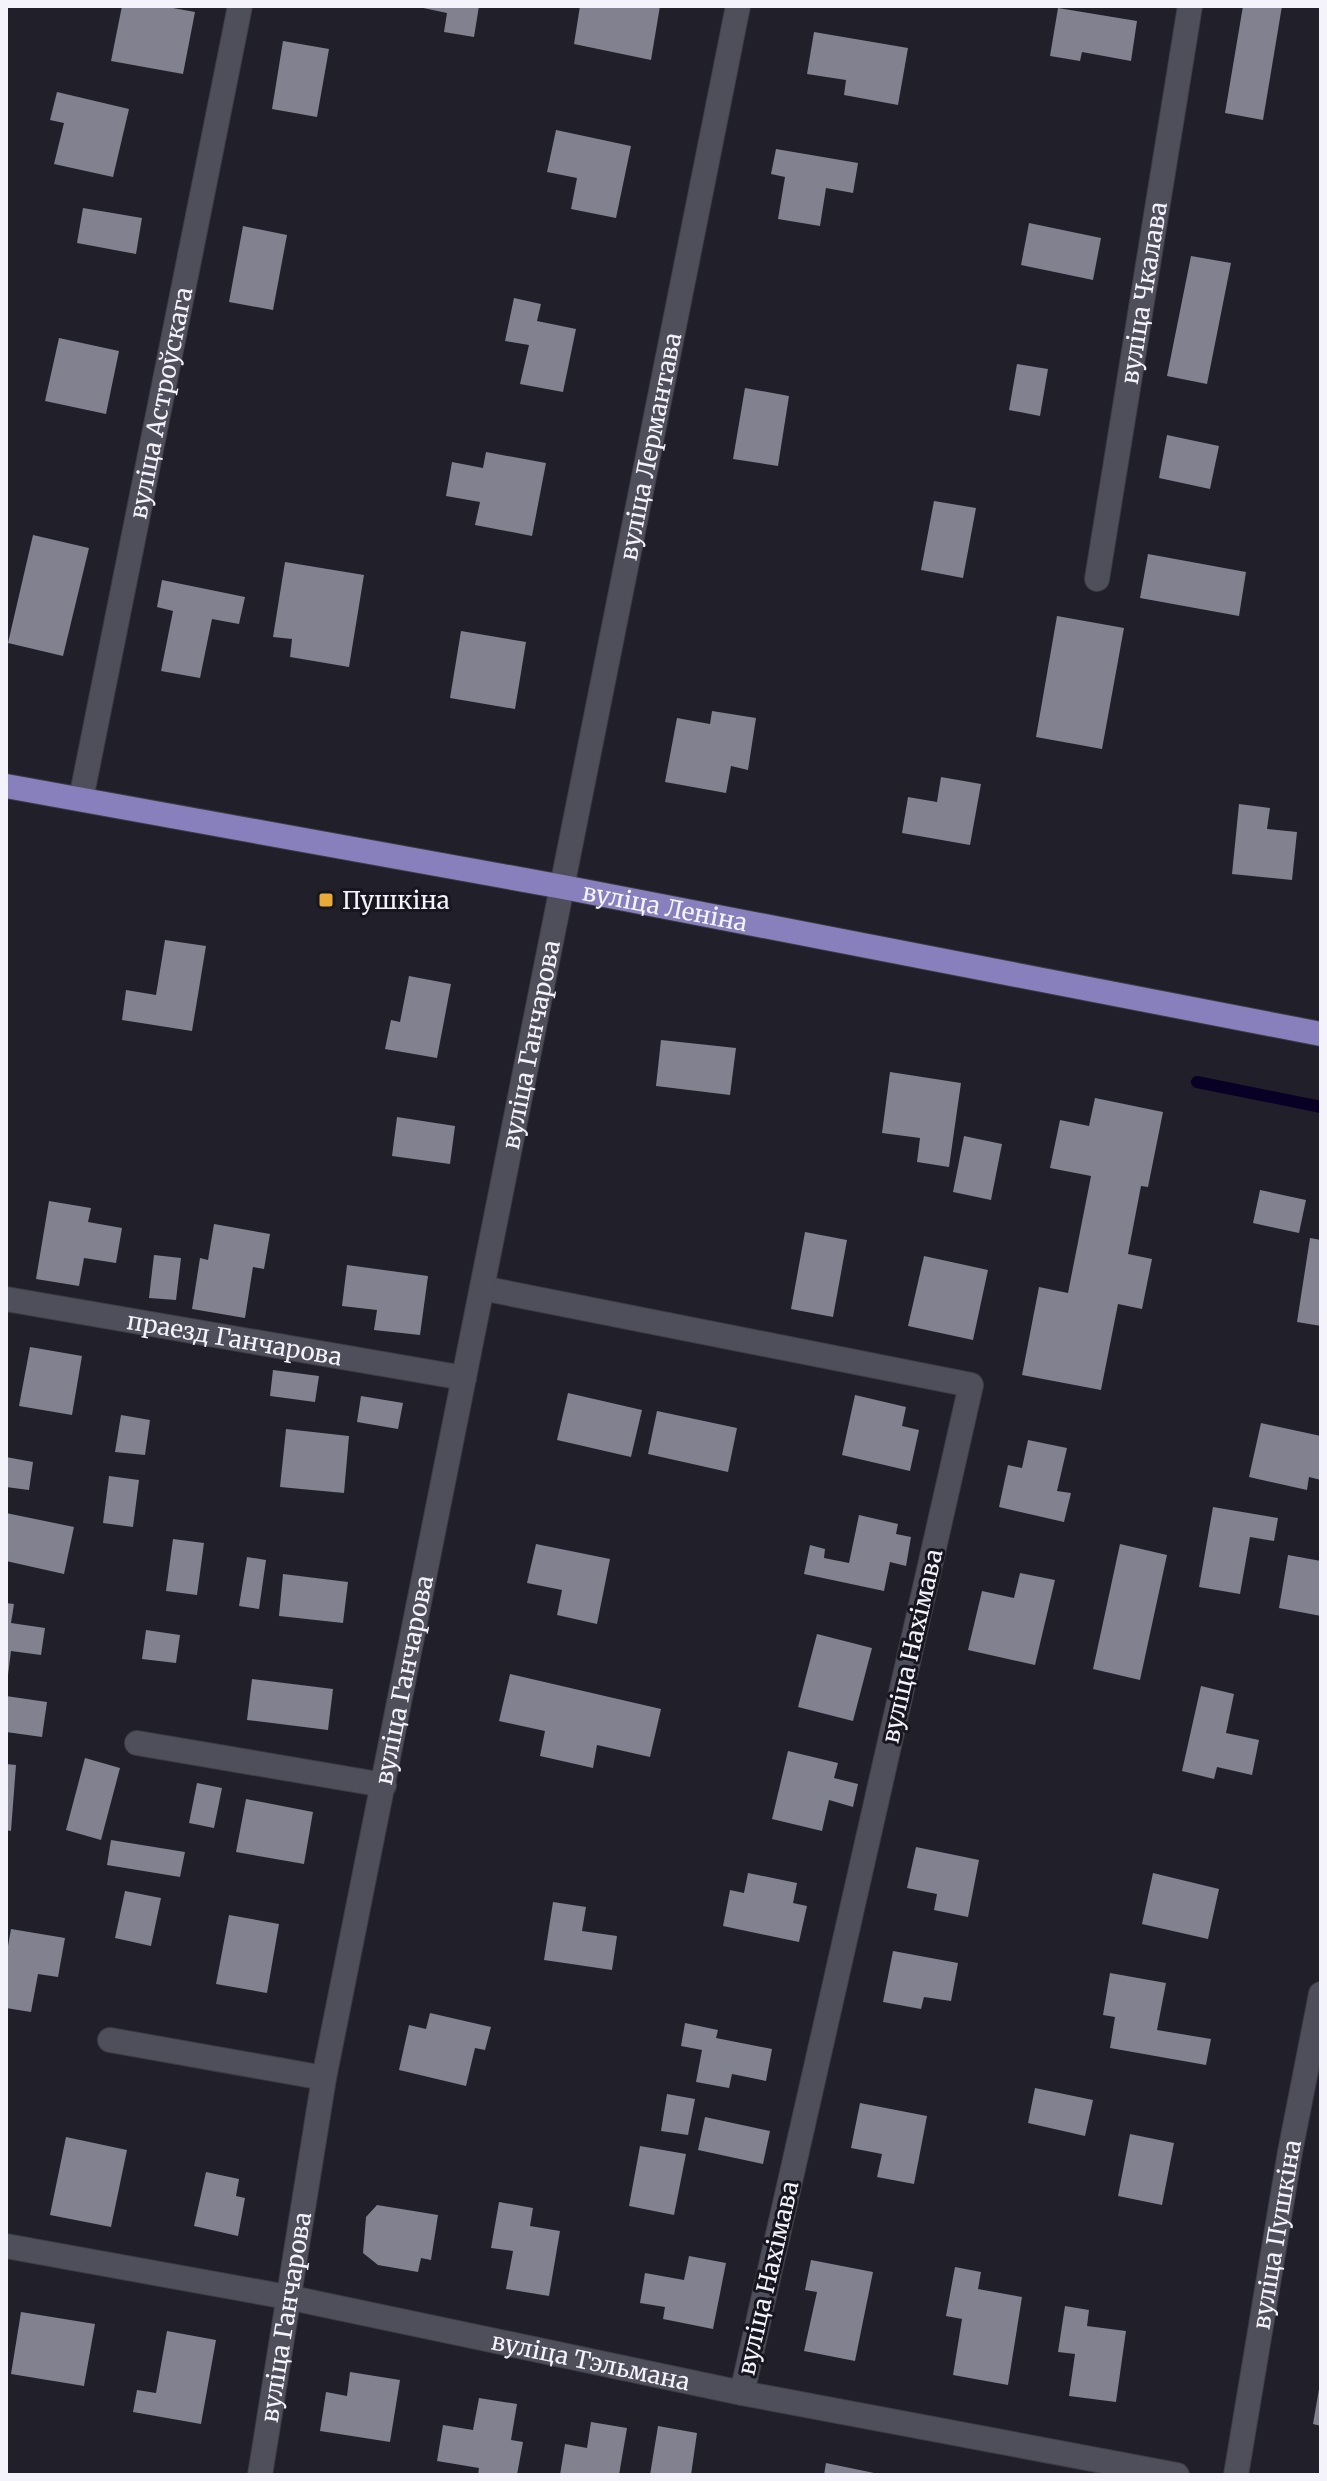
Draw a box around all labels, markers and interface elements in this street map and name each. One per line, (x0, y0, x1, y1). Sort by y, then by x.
street label: вуліца Чкалава (1113, 199, 1174, 386)
street label: вуліца Астроўскага (122, 284, 199, 522)
street label: вуліца Лермантава (612, 330, 688, 563)
street label: вуліца Леніна (580, 876, 750, 938)
place label: Пушкіна (342, 885, 450, 916)
marker: Пушкіна (317, 891, 335, 909)
street label: вуліца Ганчарова (494, 937, 567, 1152)
street label: праезд Ганчарова (125, 1305, 345, 1372)
street label: вуліца Нахімава (875, 1546, 949, 1746)
street label: вуліца Ганчарова (367, 1573, 440, 1787)
street label: вуліца Пушкіна (1245, 2137, 1308, 2332)
street label: вуліца Нахімава (731, 2178, 805, 2378)
street label: вуліца Ганчарова (253, 2209, 318, 2424)
street label: вуліца Тэльмана (489, 2325, 693, 2397)

